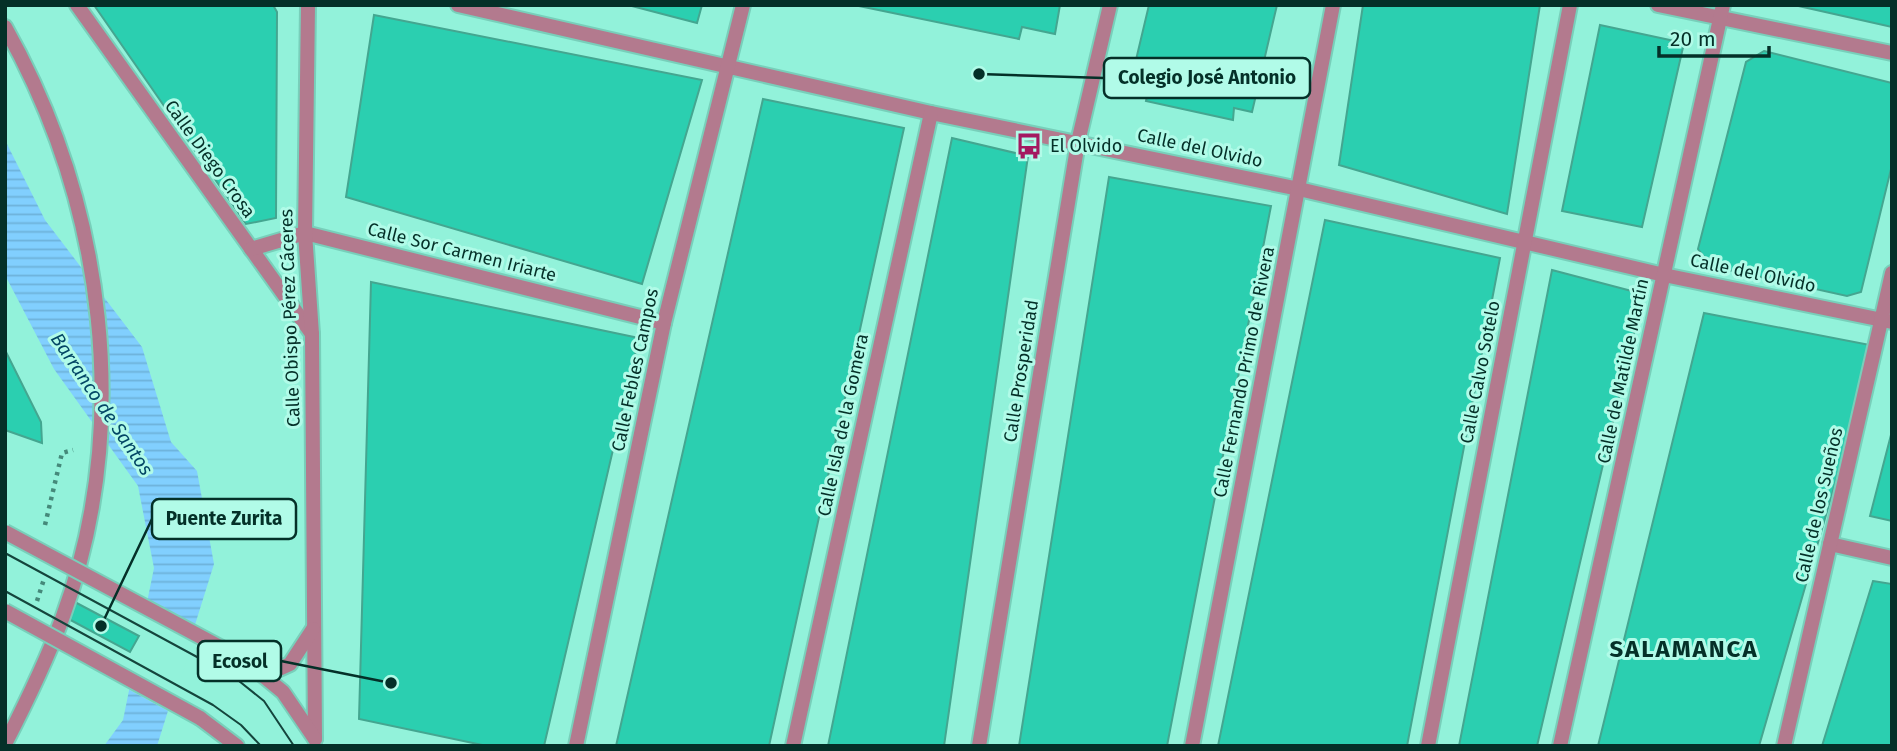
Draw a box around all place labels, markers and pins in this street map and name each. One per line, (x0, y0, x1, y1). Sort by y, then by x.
callout: Colegio José Antonio (1104, 58, 1310, 98)
bus stop icon: El Olvido (1014, 131, 1044, 161)
place label: El Olvido (1050, 135, 1122, 157)
callout: Puente Zurita (152, 499, 296, 539)
callout: Ecosol (198, 641, 281, 681)

